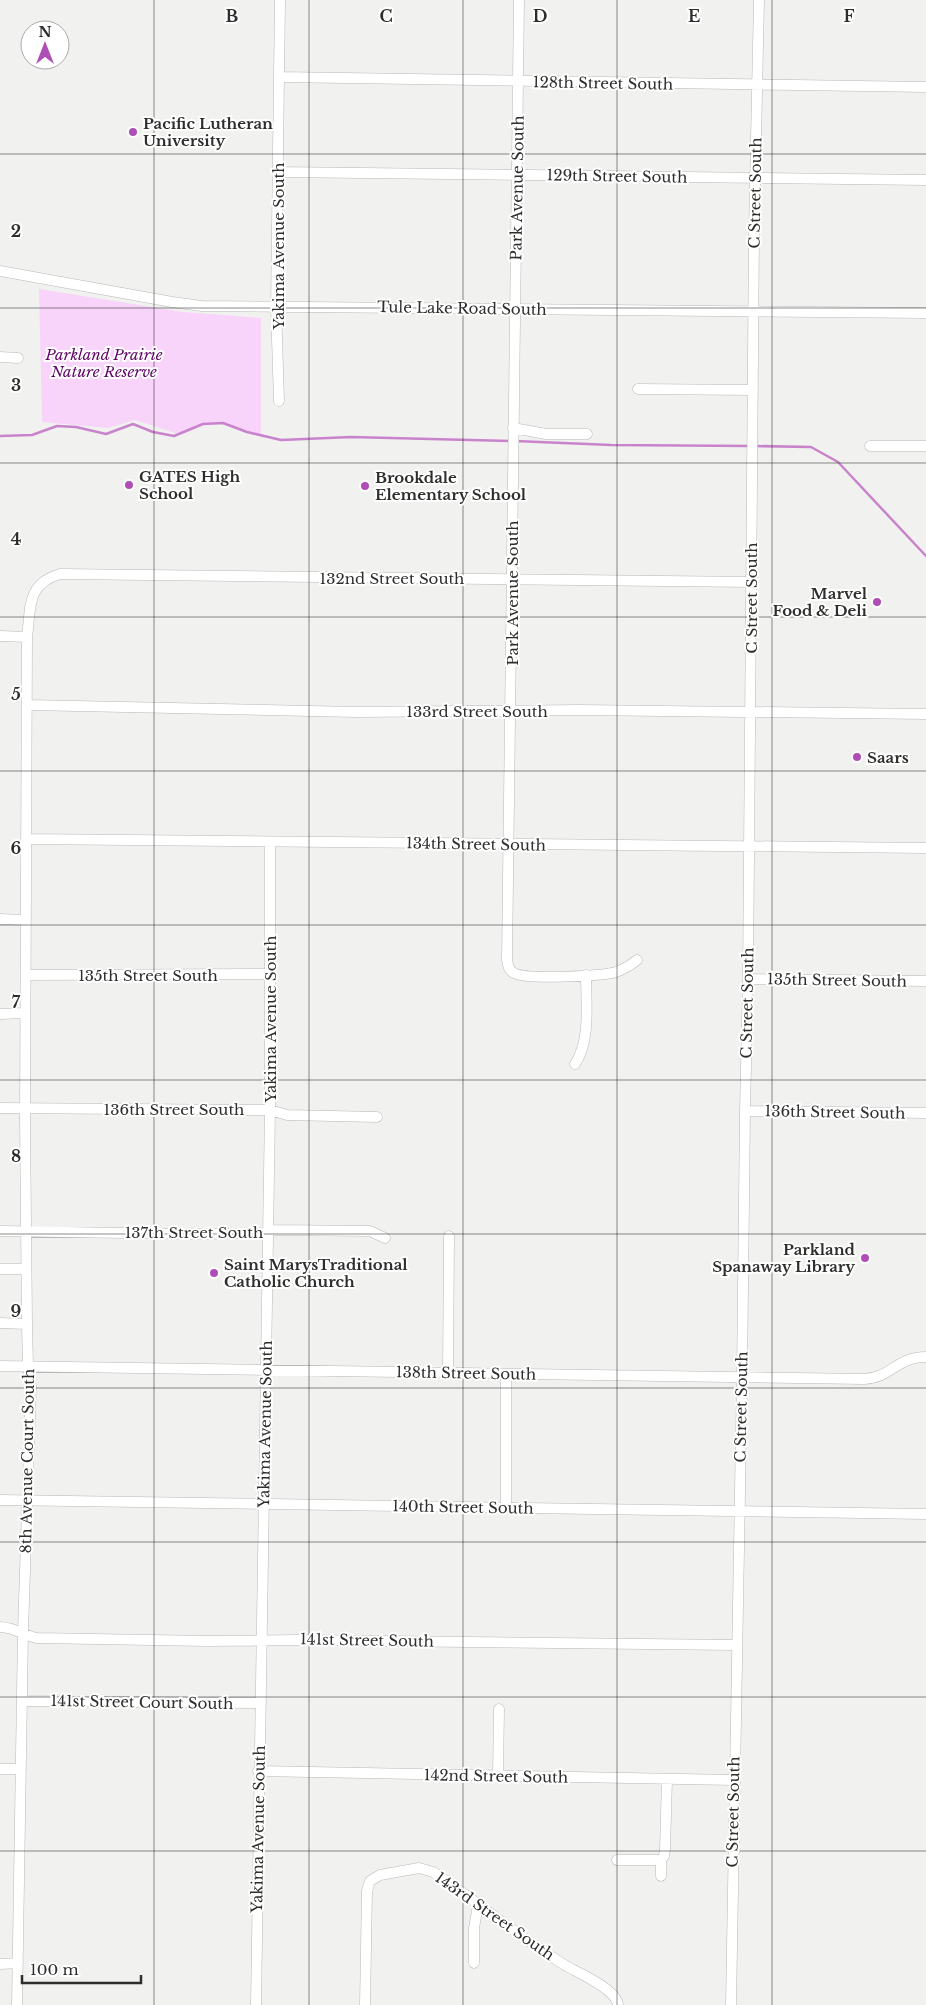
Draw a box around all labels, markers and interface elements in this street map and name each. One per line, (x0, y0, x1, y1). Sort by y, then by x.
text: B (226, 6, 239, 26)
text: C (379, 6, 393, 26)
text: D (533, 6, 547, 26)
text: E (688, 6, 700, 26)
text: F (843, 6, 855, 26)
north arrow (20, 20, 70, 70)
text: N (38, 23, 52, 41)
street label: 128th Street South (533, 72, 673, 94)
place label: Pacific Lutheran University (143, 114, 273, 150)
street label: Park Avenue South (506, 115, 528, 261)
marker: Pacific Lutheran University (127, 126, 139, 138)
street label: C Street South (745, 137, 765, 249)
street label: Yakima Avenue South (269, 162, 288, 331)
street label: 129th Street South (546, 165, 688, 187)
text: 2 (11, 221, 21, 241)
street label: Tule Lake Road South (377, 297, 547, 319)
park label: Parkland Prairie Nature Reserve (44, 345, 163, 381)
text: 3 (11, 375, 21, 395)
place label: GATES High School (139, 467, 240, 503)
place label: Brookdale Elementary School (375, 468, 527, 504)
marker: GATES High School (123, 479, 135, 491)
marker: Brookdale Elementary School (359, 480, 371, 492)
street label: Park Avenue South (503, 520, 522, 666)
text: 4 (11, 529, 21, 549)
street label: C Street South (742, 542, 761, 654)
street label: 132nd Street South (320, 569, 464, 588)
place label: Marvel Food & Deli (772, 584, 868, 620)
marker: Marvel Food & Deli (871, 596, 883, 608)
text: 5 (11, 684, 21, 704)
street label: 133rd Street South (406, 702, 548, 721)
place label: Saars (867, 748, 909, 767)
marker: Saars (851, 751, 863, 763)
street label: 134th Street South (406, 833, 546, 855)
text: 6 (11, 838, 22, 858)
street label: Yakima Avenue South (261, 935, 280, 1104)
street label: C Street South (737, 947, 757, 1059)
street label: 135th Street South (78, 966, 218, 985)
street label: 135th Street South (767, 969, 907, 991)
text: 7 (12, 992, 21, 1012)
street label: 136th Street South (104, 1100, 244, 1119)
street label: 136th Street South (764, 1101, 906, 1123)
text: 8 (11, 1146, 21, 1166)
street label: 137th Street South (125, 1223, 263, 1242)
place label: Parkland Spanaway Library (712, 1240, 856, 1276)
marker: Parkland Spanaway Library (859, 1252, 871, 1264)
place label: Saint MarysTraditional Catholic Church (224, 1255, 408, 1291)
marker: Saint MarysTraditional Catholic Church (208, 1267, 220, 1279)
text: 9 (11, 1301, 22, 1321)
street label: Yakima Avenue South (254, 1340, 276, 1509)
street label: C Street South (731, 1351, 751, 1463)
street label: 138th Street South (396, 1362, 536, 1384)
street label: 8th Avenue Court South (16, 1368, 38, 1554)
street label: 140th Street South (392, 1496, 534, 1518)
street label: 141st Street South (300, 1629, 434, 1651)
street label: 141st Street Court South (50, 1691, 234, 1713)
street label: Yakima Avenue South (247, 1745, 269, 1914)
street label: C Street South (723, 1756, 743, 1868)
street label: 142nd Street South (424, 1765, 568, 1787)
street label: 143rd Street South (432, 1868, 558, 1964)
scale bar (22, 1952, 141, 1984)
text: 100 m (30, 1960, 79, 1979)

